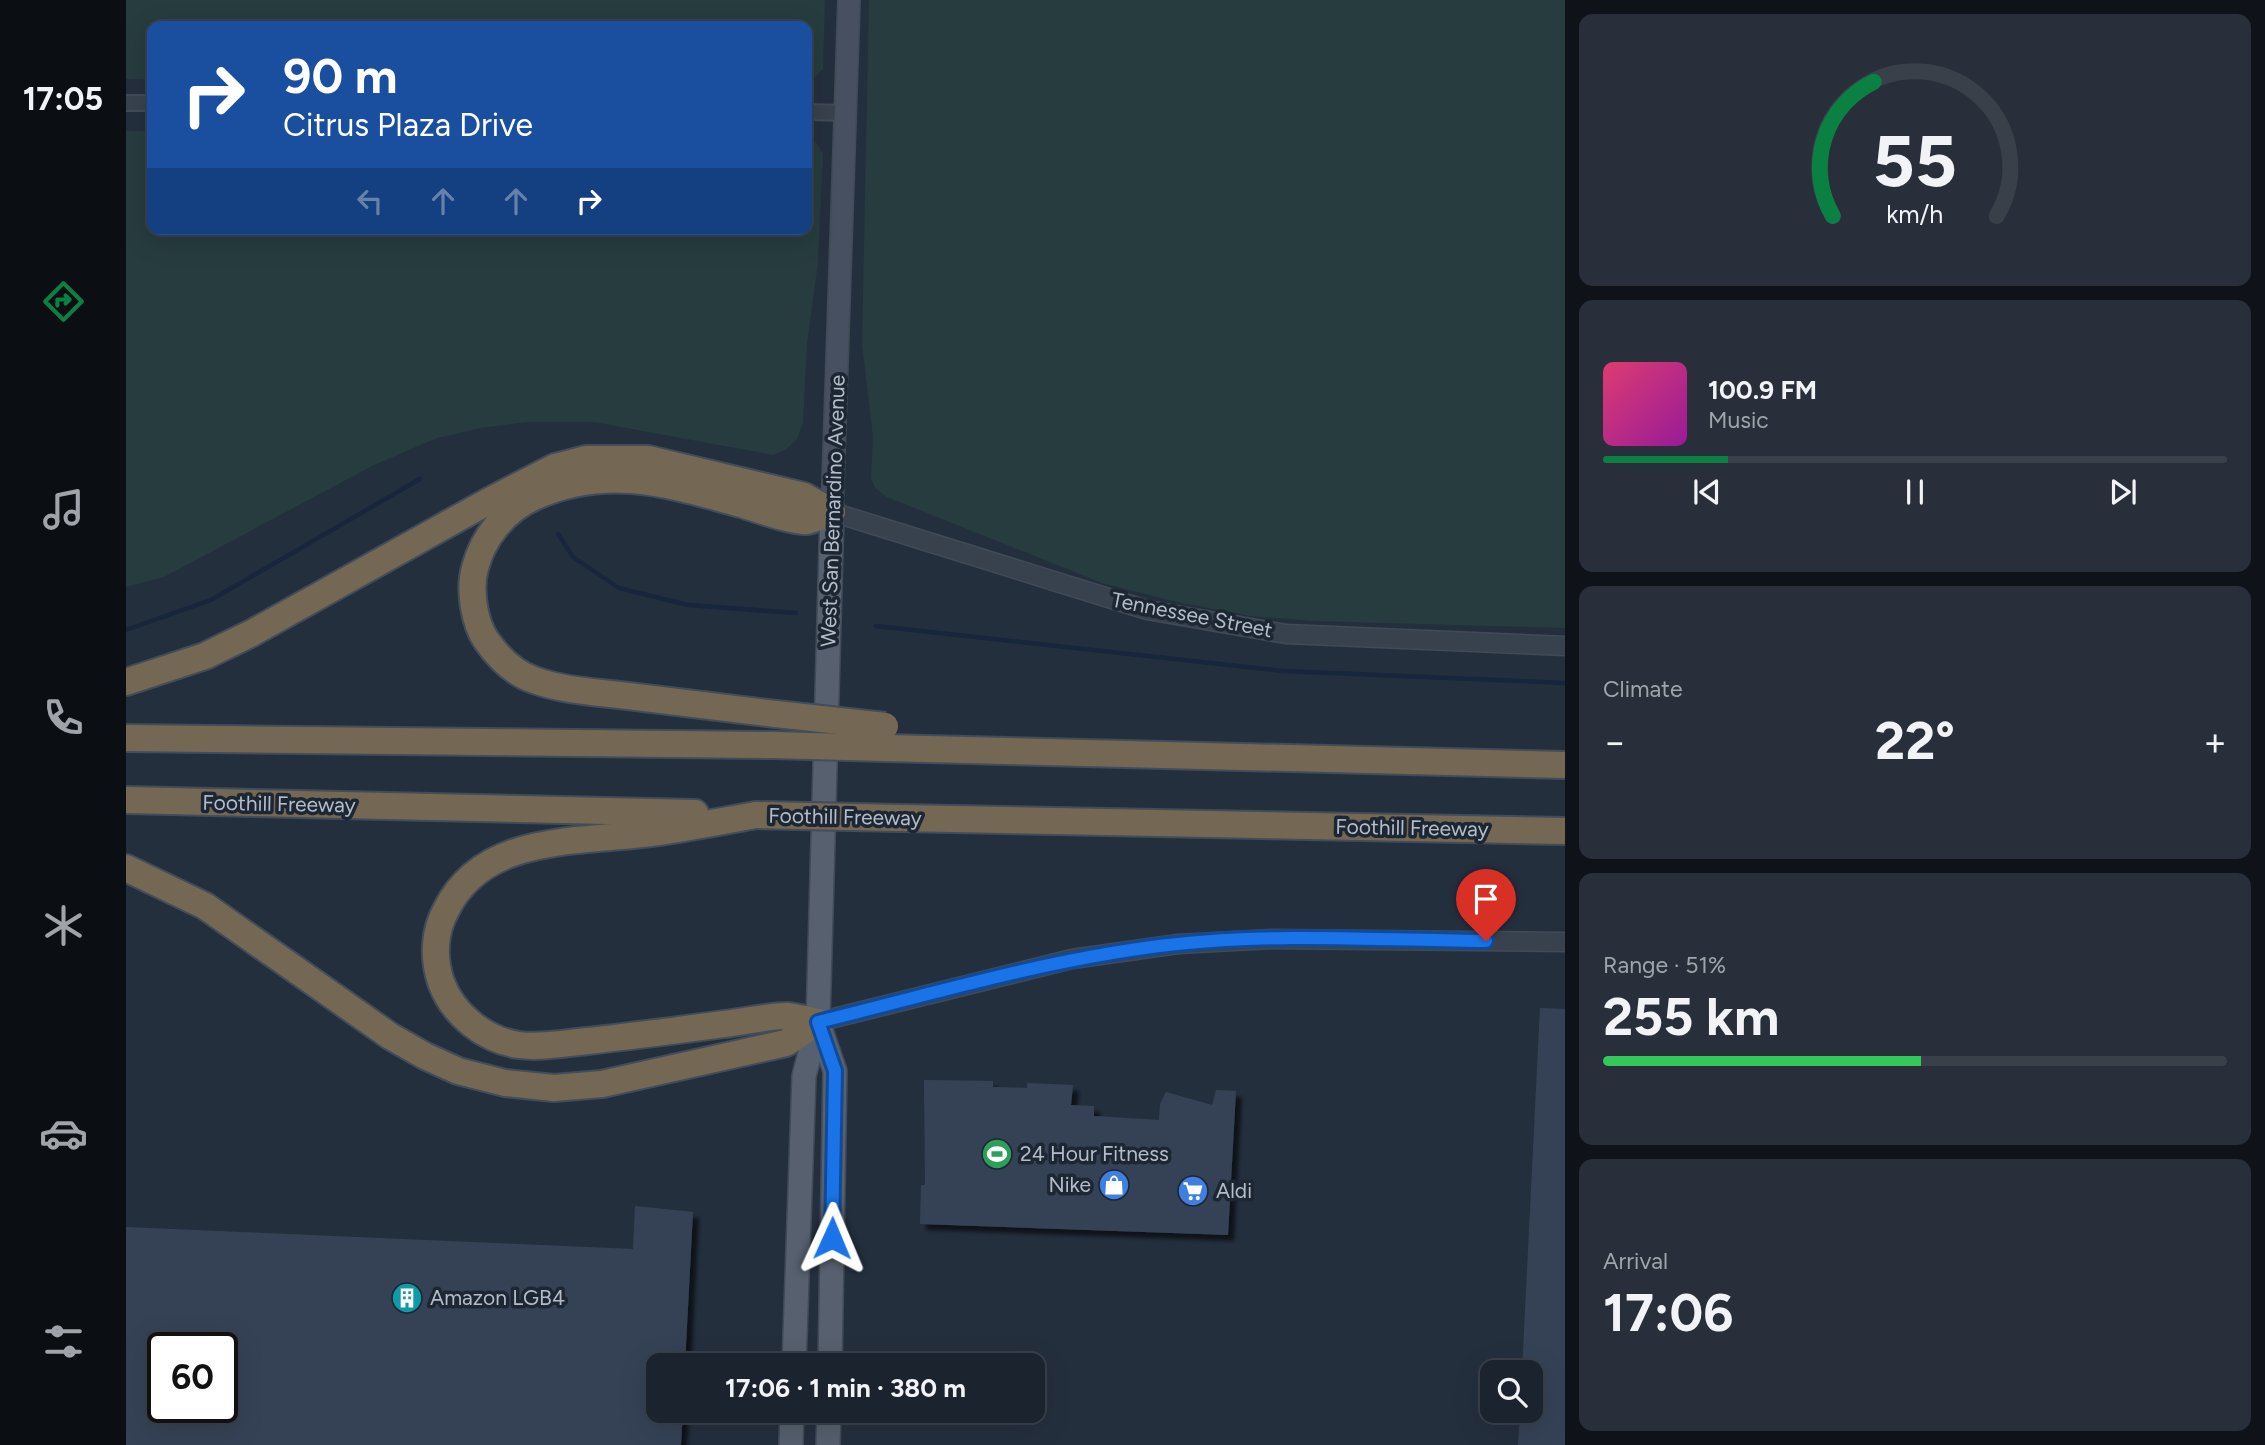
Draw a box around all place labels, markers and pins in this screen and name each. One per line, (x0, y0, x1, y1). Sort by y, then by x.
pin (1456, 869, 1516, 941)
sports icon: 24 Hour Fitness (980, 1137, 1014, 1171)
place label: 24 Hour Fitness (1020, 1141, 1169, 1166)
shop icon: Nike (1097, 1168, 1131, 1202)
place label: Nike (1048, 1172, 1091, 1197)
supermarket icon: Aldi (1176, 1174, 1210, 1208)
place label: Aldi (1216, 1178, 1252, 1203)
building icon: Amazon LGB4 (390, 1281, 424, 1315)
place label: Amazon LGB4 (430, 1285, 565, 1310)

